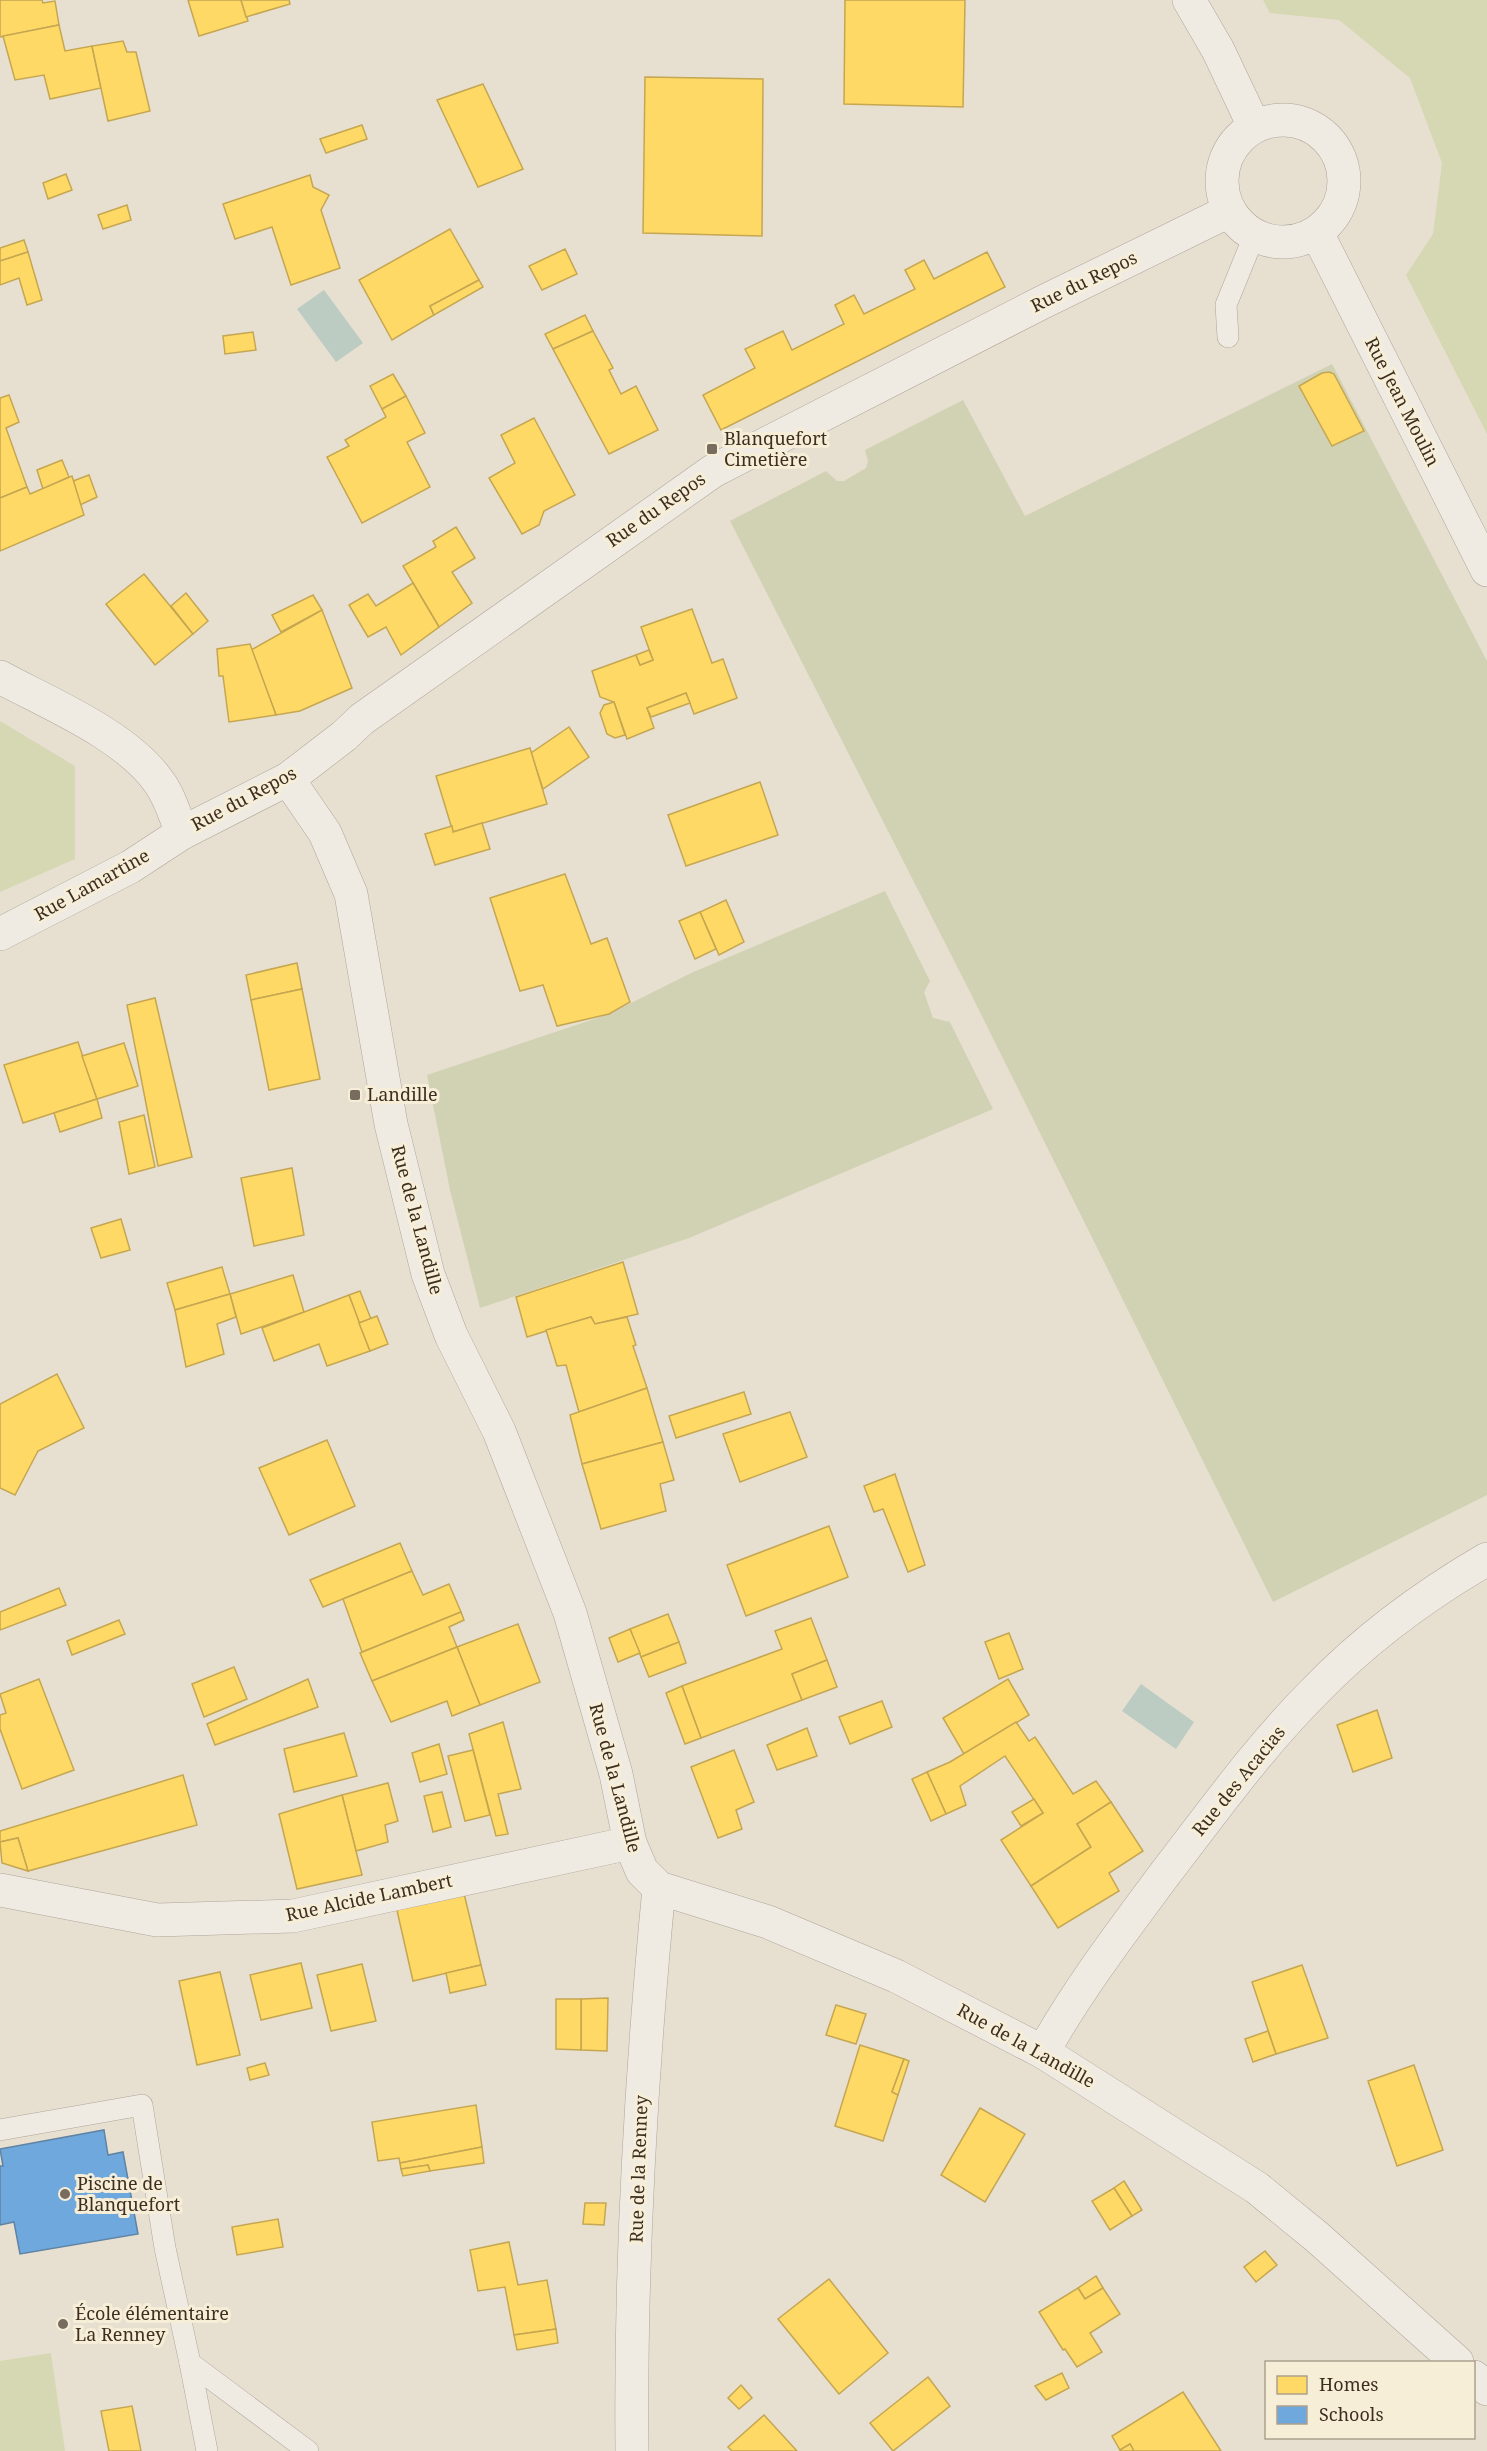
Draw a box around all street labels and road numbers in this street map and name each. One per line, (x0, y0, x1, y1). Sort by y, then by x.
street label: Rue du Repos (1026, 245, 1141, 317)
street label: Rue Jean Moulin (1360, 333, 1446, 470)
street label: Rue du Repos (601, 466, 710, 552)
street label: Rue du Repos (187, 760, 300, 836)
street label: Rue Lamartine (30, 843, 153, 926)
street label: Rue de la Landille (386, 1142, 449, 1297)
street label: Rue de la Landille (584, 1700, 647, 1855)
street label: Rue des Acacias (1186, 1720, 1290, 1840)
street label: Rue Alcide Lambert (283, 1868, 454, 1926)
street label: Rue de la Landille (953, 1997, 1100, 2093)
street label: Rue de la Renney (623, 2094, 653, 2243)

